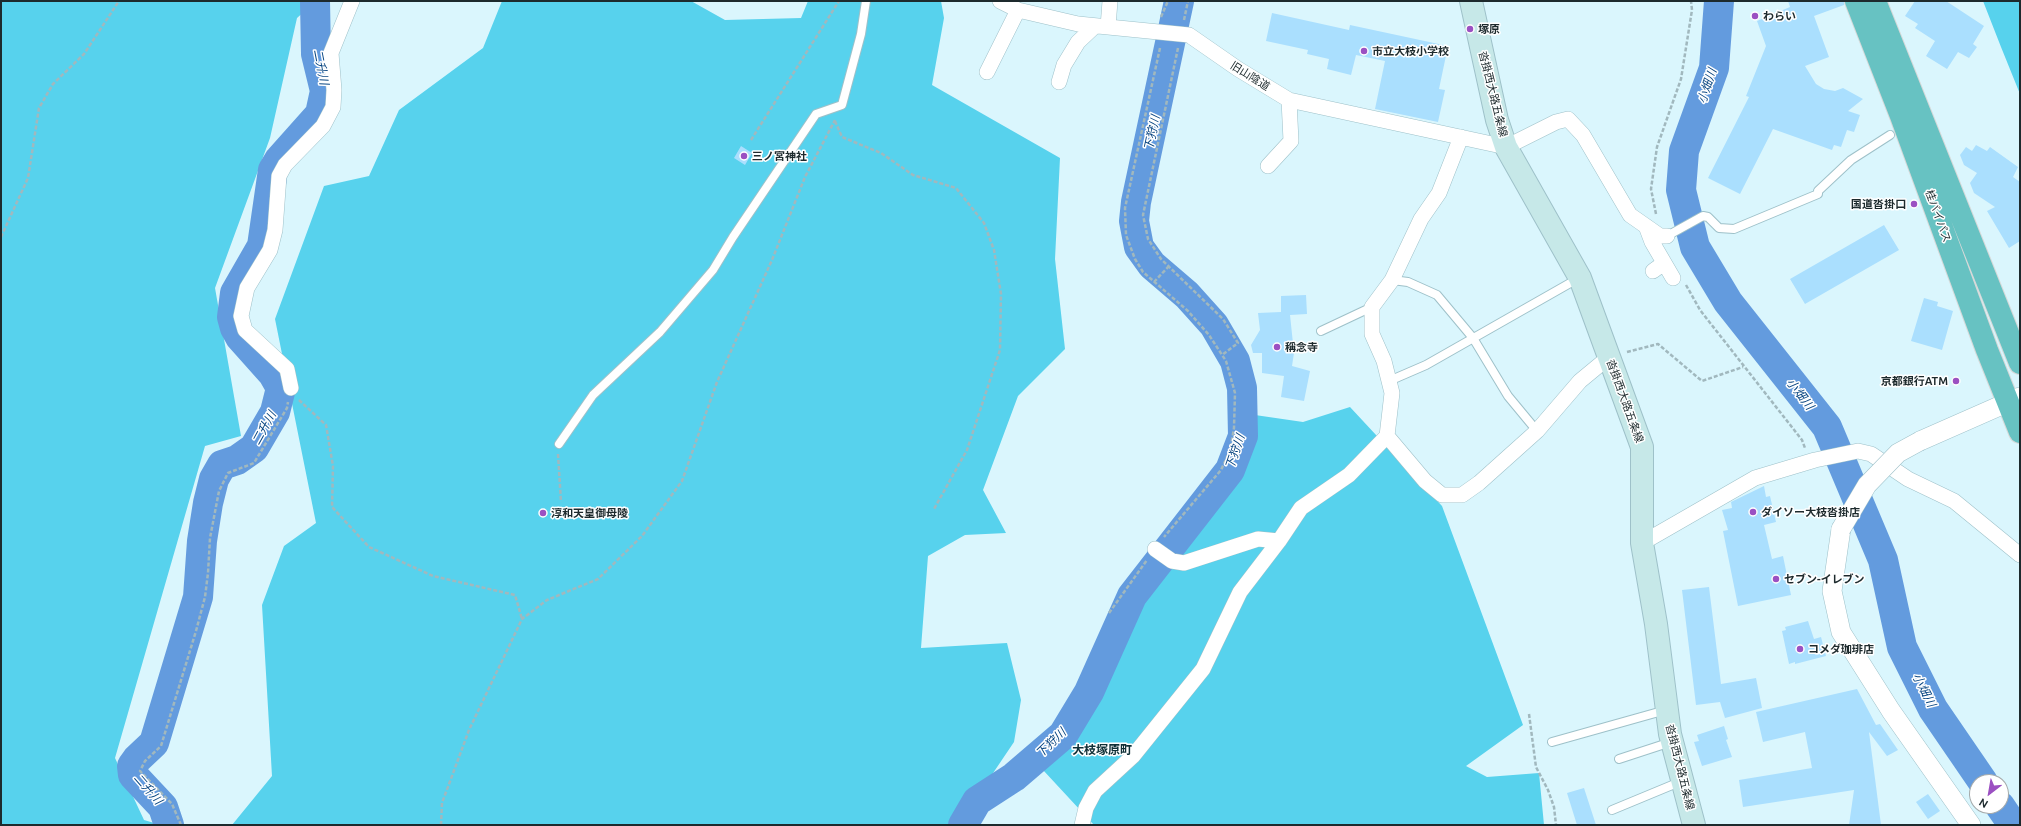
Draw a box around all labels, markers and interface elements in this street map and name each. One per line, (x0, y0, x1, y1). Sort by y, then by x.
place label: わらい (1763, 9, 1796, 23)
marker: わらい (1750, 11, 1760, 21)
place label: 塚原 (1478, 22, 1500, 36)
marker: 塚原 (1465, 24, 1475, 34)
place label: 市立大枝小学校 (1372, 44, 1449, 58)
marker: 市立大枝小学校 (1359, 46, 1369, 56)
water label: 二升川 (310, 48, 332, 86)
street label: 沓掛西大路五条線 (1476, 50, 1510, 138)
street label: 旧山陰道 (1228, 59, 1272, 93)
water label: 小畑川 (1695, 67, 1719, 105)
water label: 下狩川 (1141, 114, 1163, 152)
place label: 三ノ宮神社 (752, 149, 807, 163)
marker: 三ノ宮神社 (739, 151, 749, 161)
street label: 桂バイパス (1922, 188, 1954, 244)
place label: 国道沓掛口 (1851, 197, 1906, 211)
marker: 国道沓掛口 (1909, 199, 1919, 209)
place label: 稱念寺 (1285, 340, 1318, 354)
marker: 稱念寺 (1272, 342, 1282, 352)
street label: 沓掛西大路五条線 (1604, 357, 1646, 445)
place label: 京都銀行ATM (1881, 374, 1948, 388)
water label: 小畑川 (1783, 375, 1817, 413)
marker: 京都銀行ATM (1951, 376, 1961, 386)
water label: 二升川 (249, 409, 279, 447)
water label: 下狩川 (1222, 433, 1248, 471)
place label: ダイソー大枝沓掛店 (1761, 505, 1860, 519)
place label: 淳和天皇御母陵 (551, 506, 628, 520)
marker: ダイソー大枝沓掛店 (1748, 507, 1758, 517)
marker: 淳和天皇御母陵 (538, 508, 548, 518)
place label: セブン-イレブン (1784, 572, 1865, 586)
marker: セブン-イレブン (1771, 574, 1781, 584)
place label: コメダ珈琲店 (1808, 642, 1874, 656)
marker: コメダ珈琲店 (1795, 644, 1805, 654)
water label: 小畑川 (1909, 671, 1939, 709)
street label: 沓掛西大路五条線 (1663, 723, 1697, 811)
water label: 下狩川 (1033, 725, 1069, 761)
district label: 大枝塚原町 (1072, 743, 1132, 757)
water label: 二升川 (131, 771, 165, 807)
north arrow (1969, 774, 2009, 814)
text: N (1977, 796, 1990, 811)

